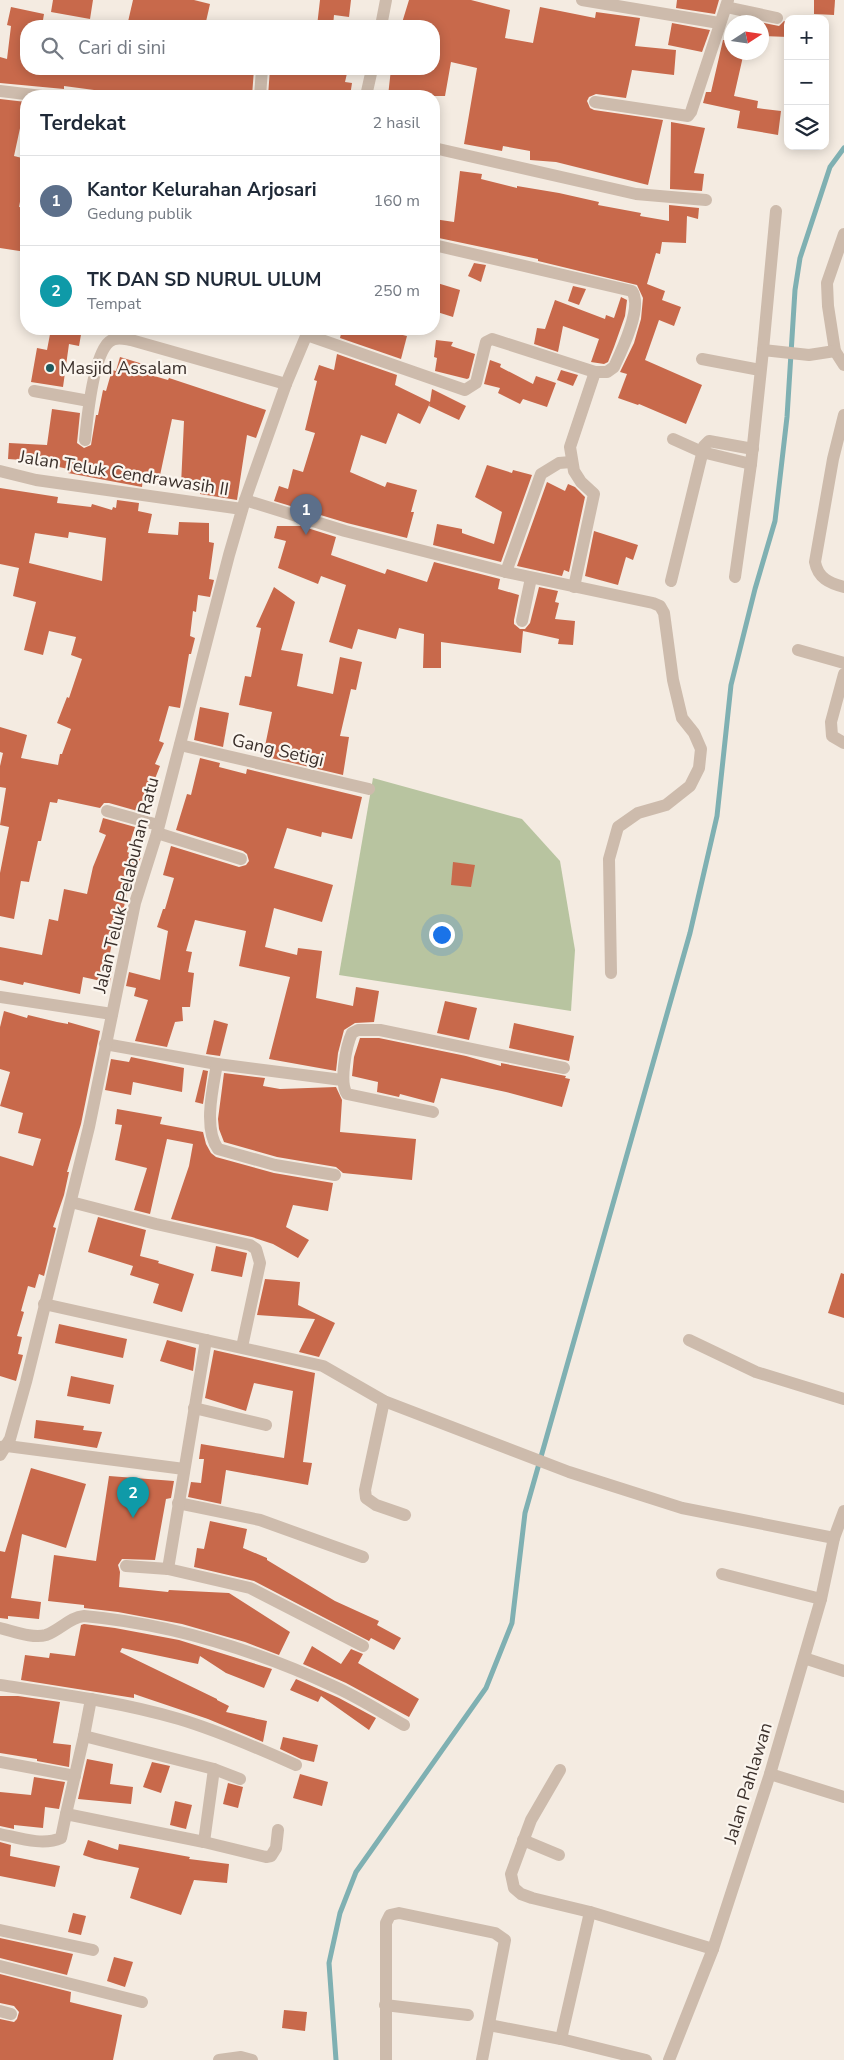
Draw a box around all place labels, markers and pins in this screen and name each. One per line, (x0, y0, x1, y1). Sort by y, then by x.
place label: Masjid Assalam (60, 356, 187, 380)
marker: Masjid Assalam (44, 362, 56, 374)
pin: 1 (290, 494, 322, 535)
pin: 2 (117, 1477, 149, 1518)

